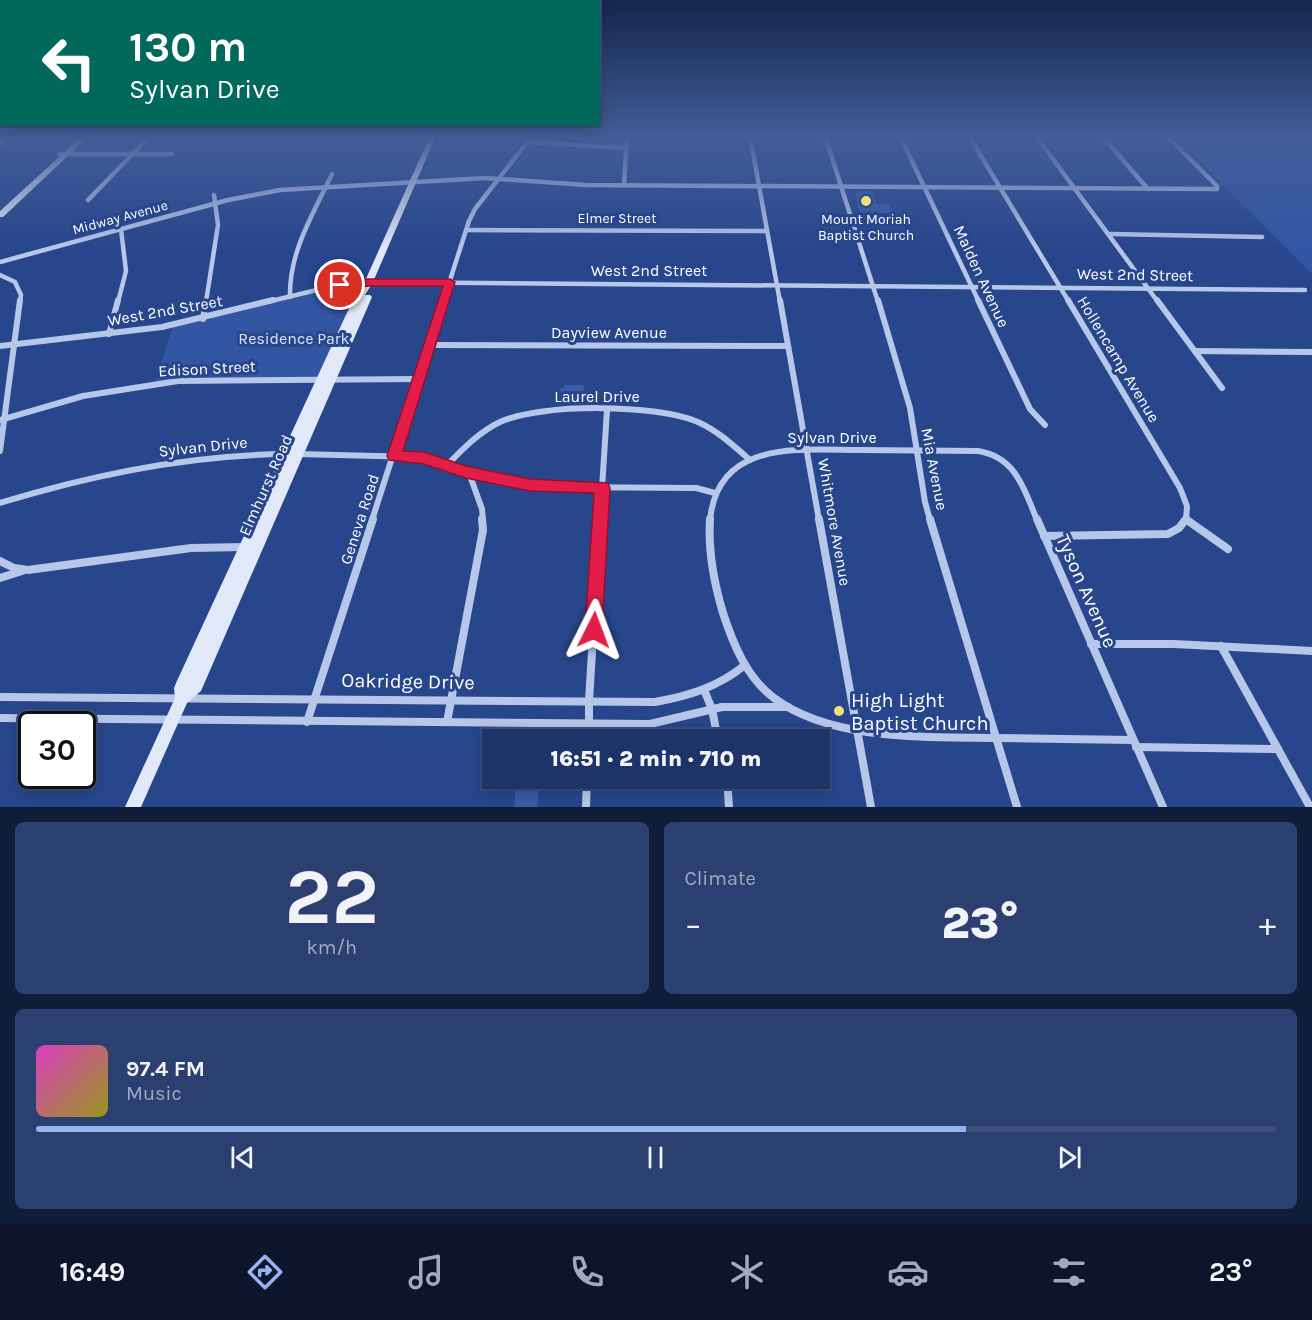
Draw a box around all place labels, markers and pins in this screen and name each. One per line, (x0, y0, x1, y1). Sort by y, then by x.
marker: Mount Moriah Baptist Church (859, 194, 873, 208)
place label: Mount Moriah Baptist Church (818, 211, 914, 244)
pin (314, 259, 365, 310)
place label: High Light Baptist Church (851, 689, 988, 735)
marker: High Light Baptist Church (832, 704, 846, 718)

